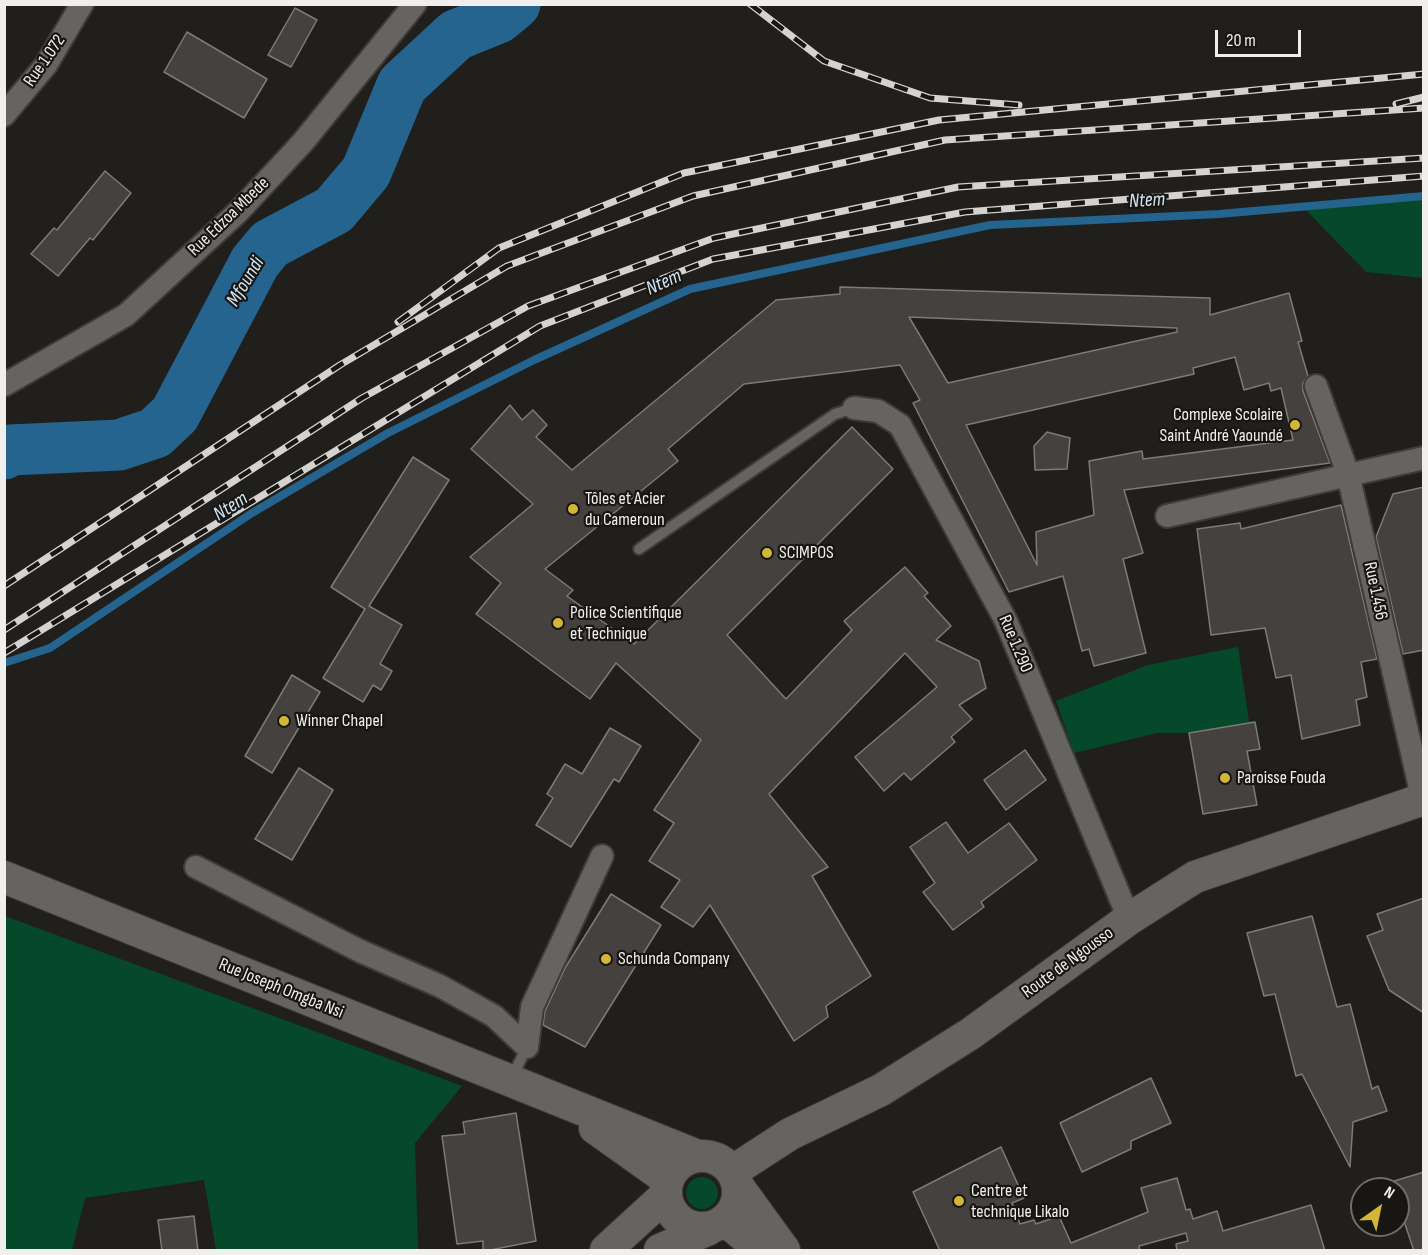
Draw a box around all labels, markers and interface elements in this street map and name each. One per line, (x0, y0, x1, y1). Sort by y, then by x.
scale bar (1218, 18, 1304, 56)
text: 20 m (1226, 30, 1256, 51)
street label: Rue 1.072 (19, 31, 71, 91)
street label: Rue Edzoa Mbede (184, 173, 274, 261)
water label: Ntem (1128, 188, 1166, 214)
water label: Mfoundi (222, 253, 270, 311)
water label: Ntem (643, 265, 685, 301)
place label: Complexe Scolaire Saint André Yaoundé (1160, 404, 1283, 446)
marker: Complexe Scolaire Saint André Yaoundé (1288, 418, 1302, 432)
water label: Ntem (209, 487, 253, 527)
place label: Tôles et Acier du Cameroun (585, 488, 665, 530)
marker: Tôles et Acier du Cameroun (566, 502, 580, 516)
place label: SCIMPOS (779, 542, 834, 564)
marker: SCIMPOS (760, 546, 774, 560)
street label: Rue 1.456 (1358, 560, 1392, 622)
place label: Police Scientifique et Technique (570, 602, 682, 644)
street label: Rue 1.290 (993, 612, 1037, 676)
marker: Police Scientifique et Technique (551, 616, 565, 630)
place label: Winner Chapel (296, 710, 383, 732)
marker: Winner Chapel (277, 714, 291, 728)
place label: Paroisse Fouda (1237, 767, 1326, 789)
marker: Paroisse Fouda (1218, 771, 1232, 785)
street label: Route de Ngousso (1018, 923, 1118, 1003)
place label: Schunda Company (618, 948, 730, 970)
marker: Schunda Company (599, 952, 613, 966)
street label: Rue Joseph Omgba Nsi (215, 954, 347, 1024)
north arrow (1350, 1177, 1410, 1237)
place label: Centre et technique Likalo (971, 1180, 1069, 1222)
text: N (1380, 1183, 1398, 1203)
marker: Centre et technique Likalo (952, 1194, 966, 1208)

